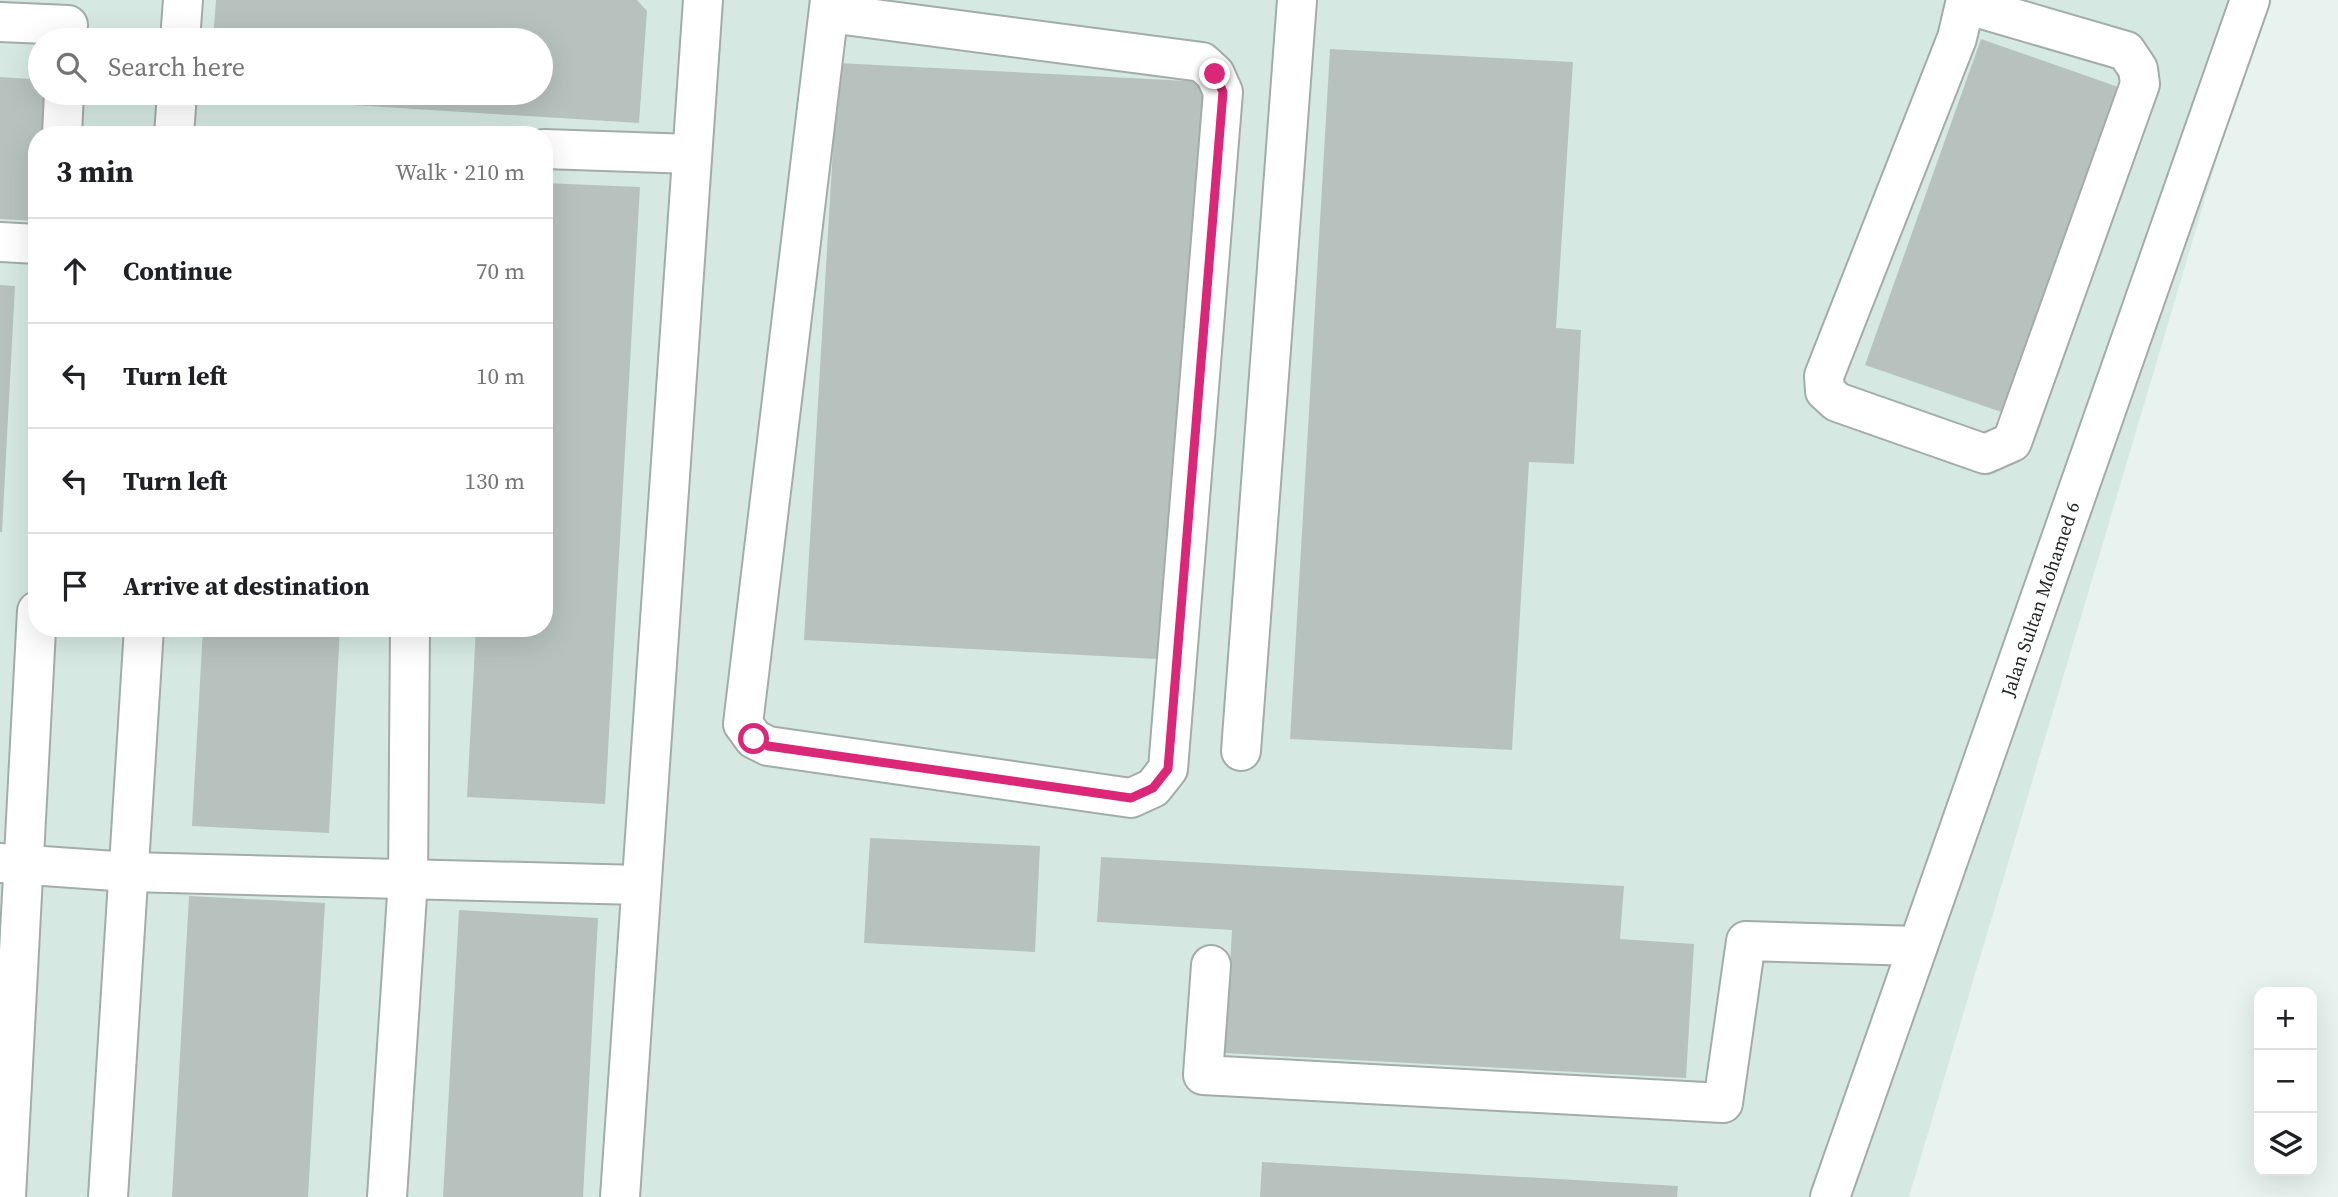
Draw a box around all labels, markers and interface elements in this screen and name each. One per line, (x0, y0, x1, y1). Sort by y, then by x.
search box (28, 28, 553, 105)
icon: search (52, 48, 90, 86)
text: Search here (108, 49, 245, 85)
route end (1199, 58, 1230, 89)
text: 3 min (56, 151, 134, 192)
text: Walk · 210 m (395, 156, 525, 188)
icon: ahead (56, 252, 94, 290)
text: Continue (123, 253, 232, 289)
text: 70 m (476, 255, 525, 287)
icon: left (56, 357, 94, 395)
text: Turn left (123, 358, 227, 394)
text: 10 m (476, 360, 525, 392)
icon: left (56, 462, 94, 500)
text: Turn left (123, 463, 227, 499)
text: 130 m (464, 465, 525, 497)
street label: Jalan Sultan Mohamed 6 (1994, 498, 2086, 701)
icon: arrive (56, 567, 94, 605)
text: Arrive at destination (123, 568, 370, 604)
route start (738, 723, 769, 754)
map controls (2254, 987, 2317, 1176)
button: + (2254, 987, 2317, 1050)
button: − (2254, 1050, 2317, 1113)
button: layers (2254, 1113, 2317, 1176)

